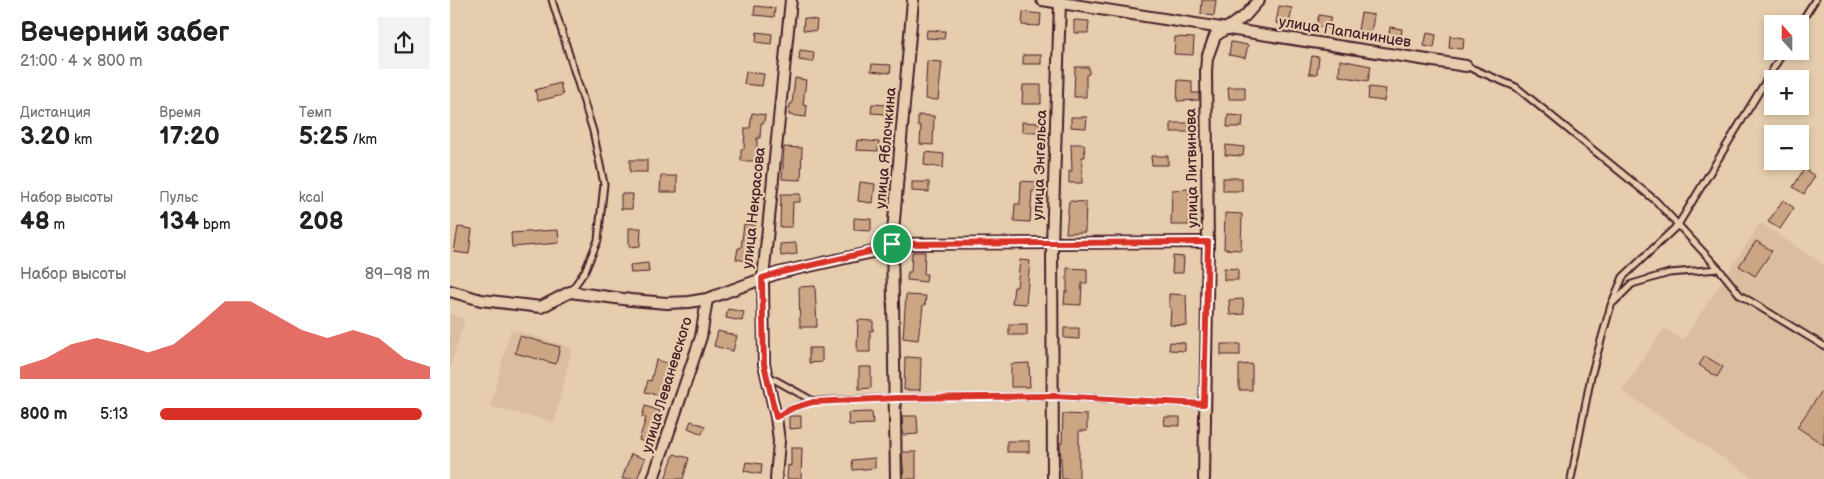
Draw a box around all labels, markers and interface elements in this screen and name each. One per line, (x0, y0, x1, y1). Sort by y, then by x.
street label: улица Папанинцев (1278, 12, 1413, 52)
north arrow (1764, 15, 1809, 60)
map controls (1764, 15, 1809, 170)
text: Вечерний забег (20, 16, 229, 49)
button: share (378, 17, 430, 69)
text: 21:00 · 4 × 800 m (20, 52, 143, 71)
button: + (1764, 70, 1809, 115)
street label: улица Яблочкина (871, 86, 901, 210)
text: Дистанция (20, 104, 91, 121)
text: Время (159, 104, 201, 121)
text: Темп (299, 104, 332, 121)
street label: улица Литвинова (1181, 108, 1203, 228)
street label: улица Энгельса (1029, 109, 1051, 221)
text: 3.20 (20, 121, 70, 152)
text: 17:20 (159, 121, 220, 152)
text: 5:25 (299, 121, 348, 152)
button: − (1764, 125, 1809, 170)
text: km (70, 131, 92, 148)
text: /km (348, 131, 377, 148)
street label: улица Некрасова (738, 146, 770, 270)
text: Набор высоты (20, 189, 113, 206)
text: Пульс (159, 189, 198, 206)
text: kcal (299, 189, 324, 206)
text: 48 (20, 206, 50, 237)
text: 134 (159, 206, 199, 237)
text: 208 (299, 206, 344, 237)
text: m (50, 216, 65, 233)
text: bpm (199, 216, 231, 233)
pin (871, 223, 913, 265)
icon: arrive (878, 230, 906, 258)
text: Набор высоты (20, 265, 127, 284)
text: 89–98 m (365, 265, 430, 284)
street label: улица Леваневского (637, 315, 697, 455)
text: 800 m (20, 405, 68, 424)
text: 5:13 (100, 405, 128, 424)

